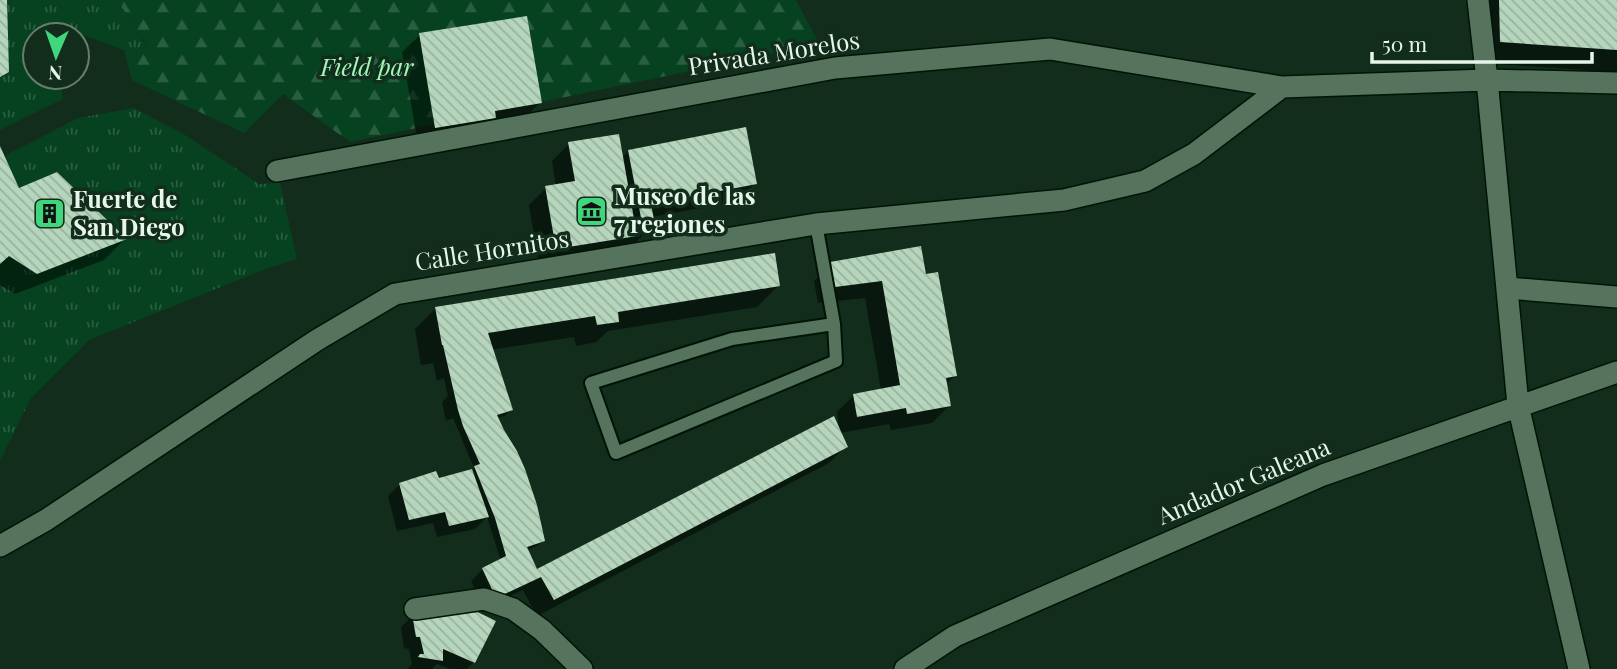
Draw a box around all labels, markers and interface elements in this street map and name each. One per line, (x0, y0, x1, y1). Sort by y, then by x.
north arrow (21, 21, 91, 91)
scale bar (1372, 21, 1592, 65)
street label: Privada Morelos (686, 23, 862, 81)
text: 50 m (1382, 29, 1428, 57)
park label: Field par (320, 50, 414, 82)
text: N (48, 61, 63, 87)
place label: Museo de las 7 regiones (614, 179, 756, 239)
place label: Fuerte de San Diego (73, 182, 185, 242)
museum icon: Museo de las 7 regiones (574, 194, 608, 228)
building icon: Fuerte de San Diego (33, 197, 67, 231)
street label: Calle Hornitos (412, 221, 571, 277)
street label: Andador Galeana (1151, 429, 1334, 531)

